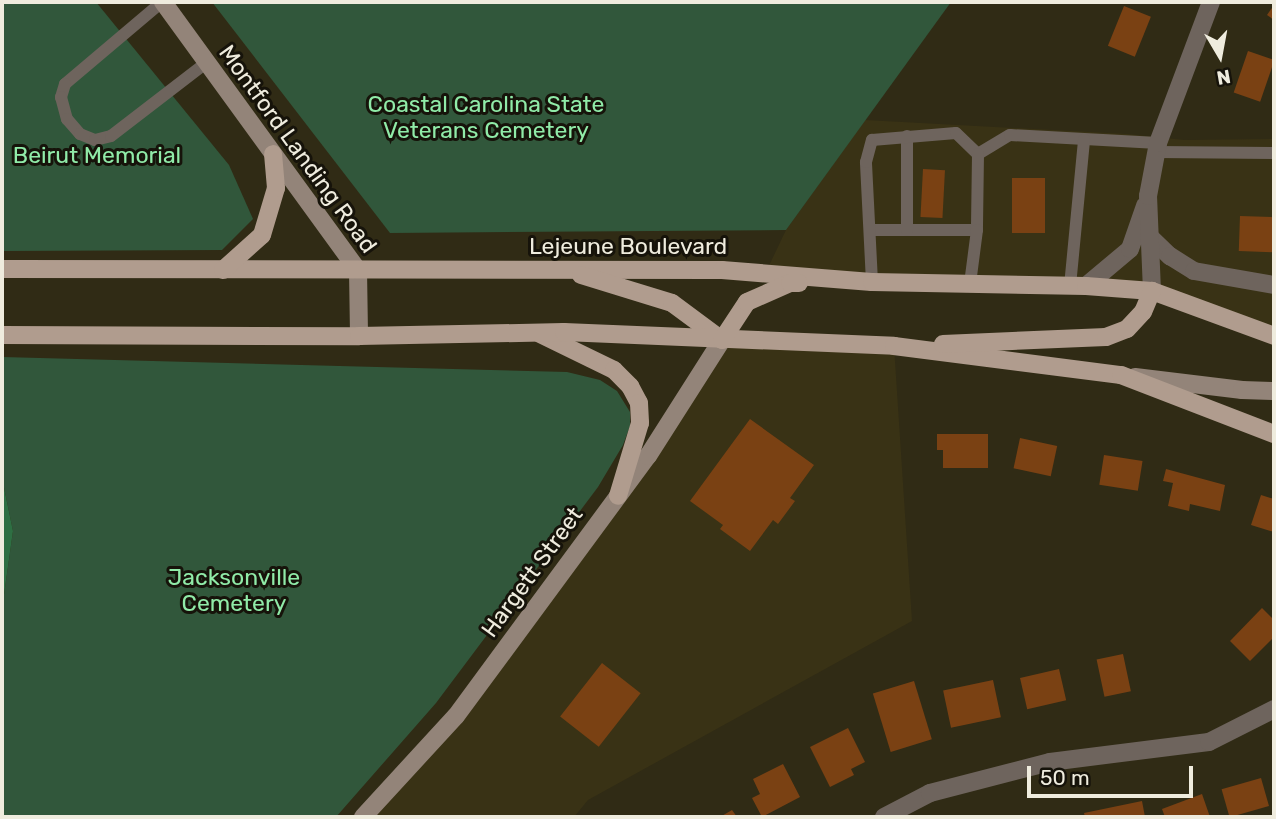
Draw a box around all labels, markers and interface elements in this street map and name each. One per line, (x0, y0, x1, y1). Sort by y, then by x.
north arrow (1185, 21, 1255, 91)
street label: Montford Landing Road (213, 40, 383, 258)
text: N (1215, 65, 1232, 90)
park label: Coastal Carolina State Veterans Cemetery (368, 90, 604, 144)
park label: Beirut Memorial (13, 141, 181, 169)
street label: Lejeune Boulevard (529, 232, 727, 260)
street label: Hargett Street (475, 501, 589, 643)
park label: Jacksonville Cemetery (168, 563, 300, 617)
scale bar (1031, 752, 1197, 796)
text: 50 m (1040, 765, 1090, 790)

